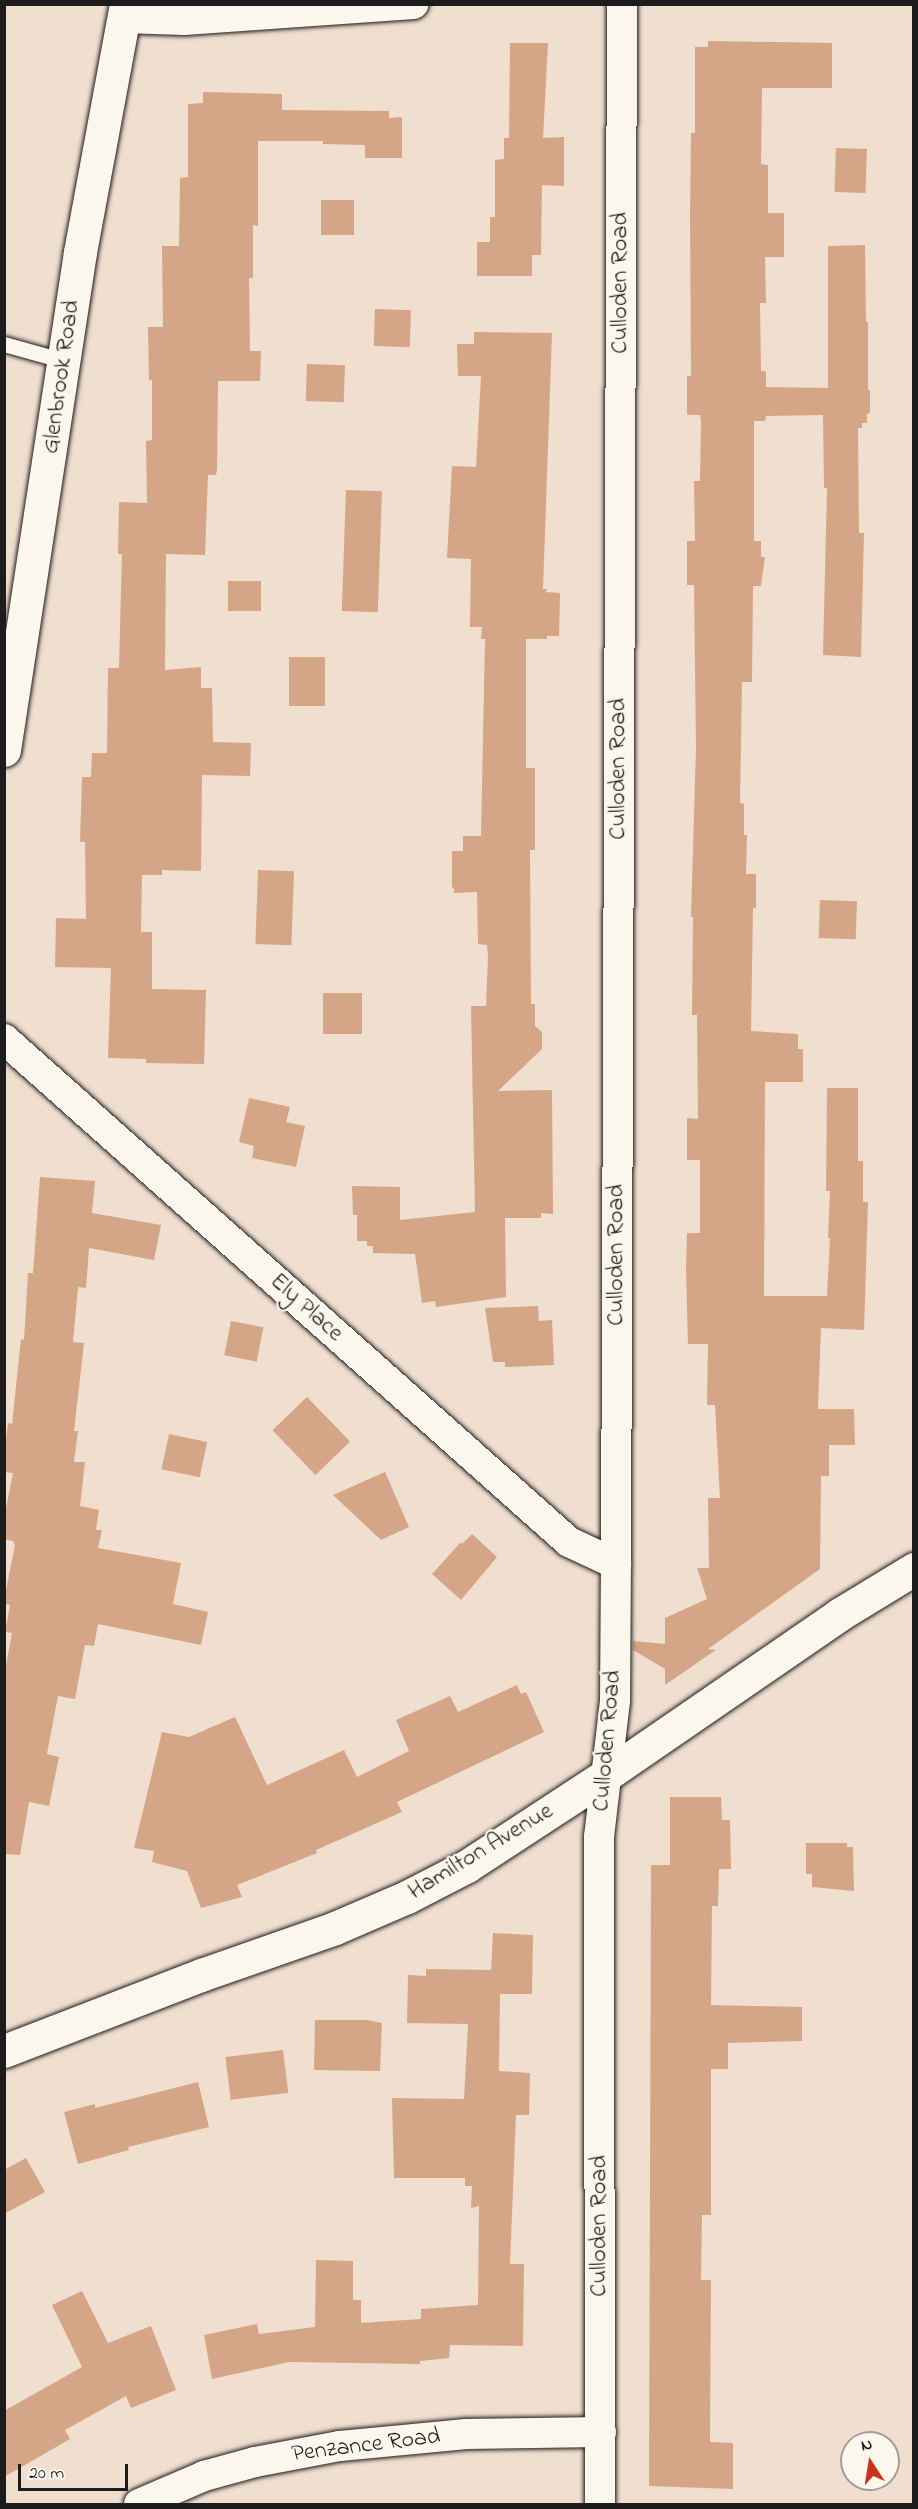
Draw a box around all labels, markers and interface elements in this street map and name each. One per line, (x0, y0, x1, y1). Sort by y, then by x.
street label: Culloden Road (607, 212, 635, 354)
street label: Glenbrook Road (37, 298, 87, 456)
street label: Culloden Road (605, 698, 633, 840)
street label: Culloden Road (603, 1184, 631, 1326)
street label: Ely Place (263, 1268, 349, 1348)
street label: Culloden Road (587, 1669, 629, 1813)
street label: Hamilton Avenue (403, 1797, 559, 1907)
street label: Culloden Road (586, 2155, 614, 2297)
street label: Penzance Road (290, 2423, 442, 2469)
north arrow (840, 2431, 900, 2491)
text: N (859, 2432, 874, 2458)
scale bar (21, 2452, 130, 2490)
text: 20 m (29, 2461, 64, 2487)

